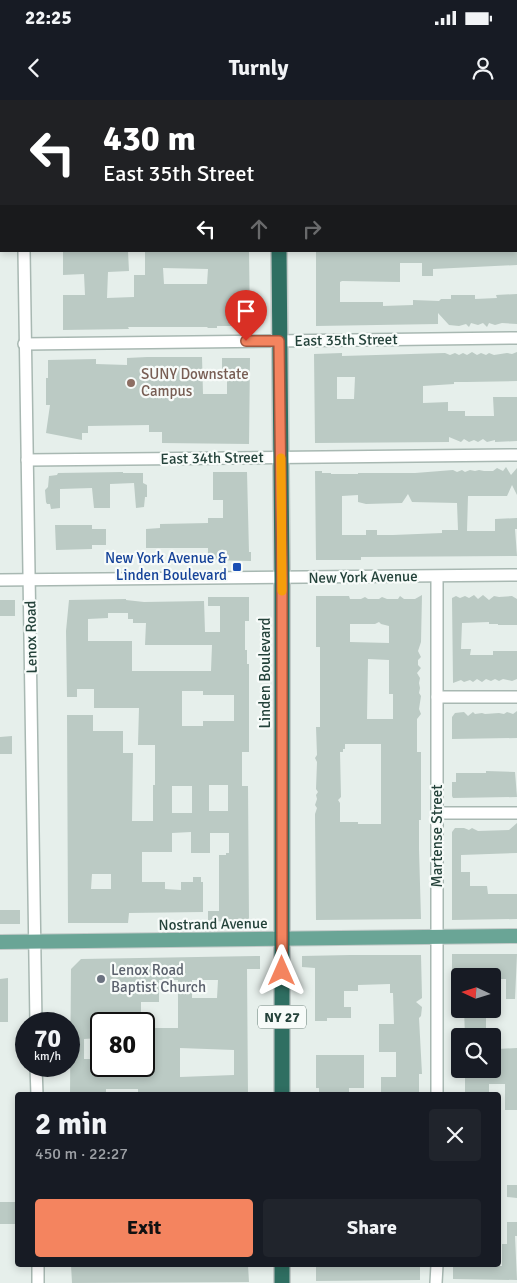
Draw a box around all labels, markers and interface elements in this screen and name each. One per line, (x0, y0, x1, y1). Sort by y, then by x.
text: 22:25 (25, 6, 72, 30)
icon: back (20, 54, 48, 82)
text: Turnly (229, 54, 288, 81)
icon: person (469, 54, 497, 82)
text: 430 m (103, 117, 196, 160)
icon: left (20, 120, 85, 185)
text: East 35th Street (103, 160, 254, 187)
icon: left (192, 215, 220, 243)
icon: ahead (245, 215, 273, 243)
icon: right (298, 215, 326, 243)
pin (225, 290, 267, 341)
icon: arrive (232, 297, 260, 325)
street label: East 35th Street (294, 330, 398, 350)
place label: SUNY Downstate Campus (141, 365, 249, 400)
marker: SUNY Downstate Campus (125, 377, 137, 389)
street label: East 34th Street (160, 448, 264, 468)
place label: New York Avenue & Linden Boulevard (105, 549, 228, 584)
marker: New York Avenue & Linden Boulevard (231, 561, 243, 573)
street label: New York Avenue (308, 567, 418, 587)
street label: Lenox Road (21, 600, 41, 674)
street label: Linden Boulevard (256, 617, 274, 729)
street label: Martense Street (428, 785, 446, 887)
street label: Nostrand Avenue (158, 914, 268, 934)
position arrow (255, 944, 307, 996)
place label: Lenox Road Baptist Church (111, 961, 206, 996)
north arrow (451, 968, 501, 1018)
map controls (451, 968, 501, 1078)
marker: Lenox Road Baptist Church (95, 973, 107, 985)
road number: NY 27 (258, 1006, 306, 1029)
speed limit sign: 80 (90, 1012, 155, 1077)
text: 70 (34, 1023, 61, 1054)
button: search (451, 1028, 501, 1078)
text: km/h (34, 1049, 61, 1064)
text: 2 min (35, 1106, 107, 1143)
button: close (429, 1109, 481, 1161)
text: 450 m · 22:27 (35, 1144, 128, 1164)
button: Exit (35, 1199, 253, 1257)
button: Share (263, 1199, 481, 1257)

